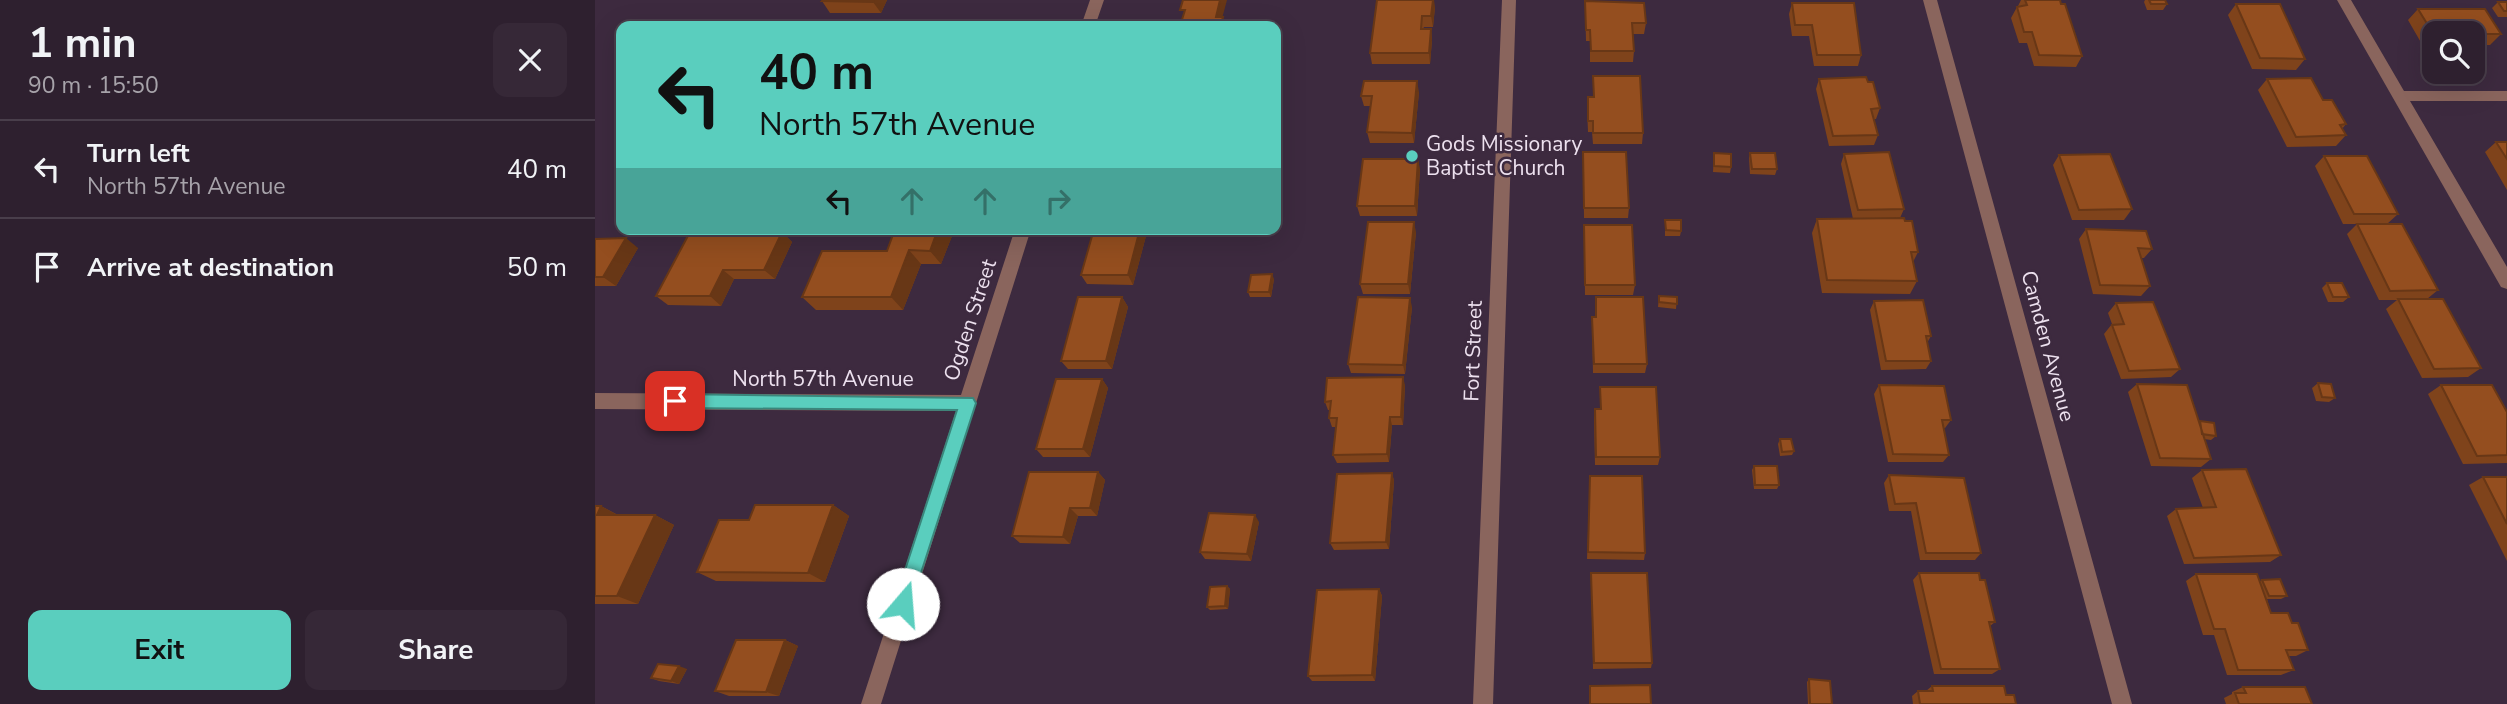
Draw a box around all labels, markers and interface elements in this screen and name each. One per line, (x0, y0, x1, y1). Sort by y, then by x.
text: 1 min (28, 15, 137, 72)
map controls (2422, 21, 2485, 84)
button: search (2422, 21, 2485, 84)
button: close (493, 23, 567, 97)
text: 40 m (759, 39, 874, 106)
icon: left (644, 49, 735, 140)
text: 90 m · 15:50 (28, 70, 159, 101)
text: North 57th Avenue (759, 103, 1035, 146)
place label: Gods Missionary Baptist Church (1426, 130, 1582, 182)
text: Turn left (87, 136, 190, 171)
marker: Gods Missionary Baptist Church (1404, 148, 1420, 164)
icon: left (28, 150, 66, 188)
text: 40 m (507, 152, 567, 187)
text: North 57th Avenue (87, 171, 286, 202)
icon: left (820, 182, 858, 220)
icon: ahead (893, 182, 931, 220)
icon: ahead (966, 182, 1004, 220)
icon: right (1039, 182, 1077, 220)
icon: arrive (28, 248, 66, 286)
text: Arrive at destination (87, 250, 334, 285)
text: 50 m (507, 250, 567, 285)
street label: Ogden Street (937, 255, 1003, 384)
street label: Camden Avenue (2014, 267, 2082, 425)
street label: Fort Street (1457, 299, 1489, 402)
street label: North 57th Avenue (732, 365, 914, 393)
pin (645, 371, 705, 431)
icon: arrive (656, 382, 694, 420)
position arrow (866, 567, 940, 641)
button: Exit (28, 610, 291, 690)
button: Share (305, 610, 567, 690)

